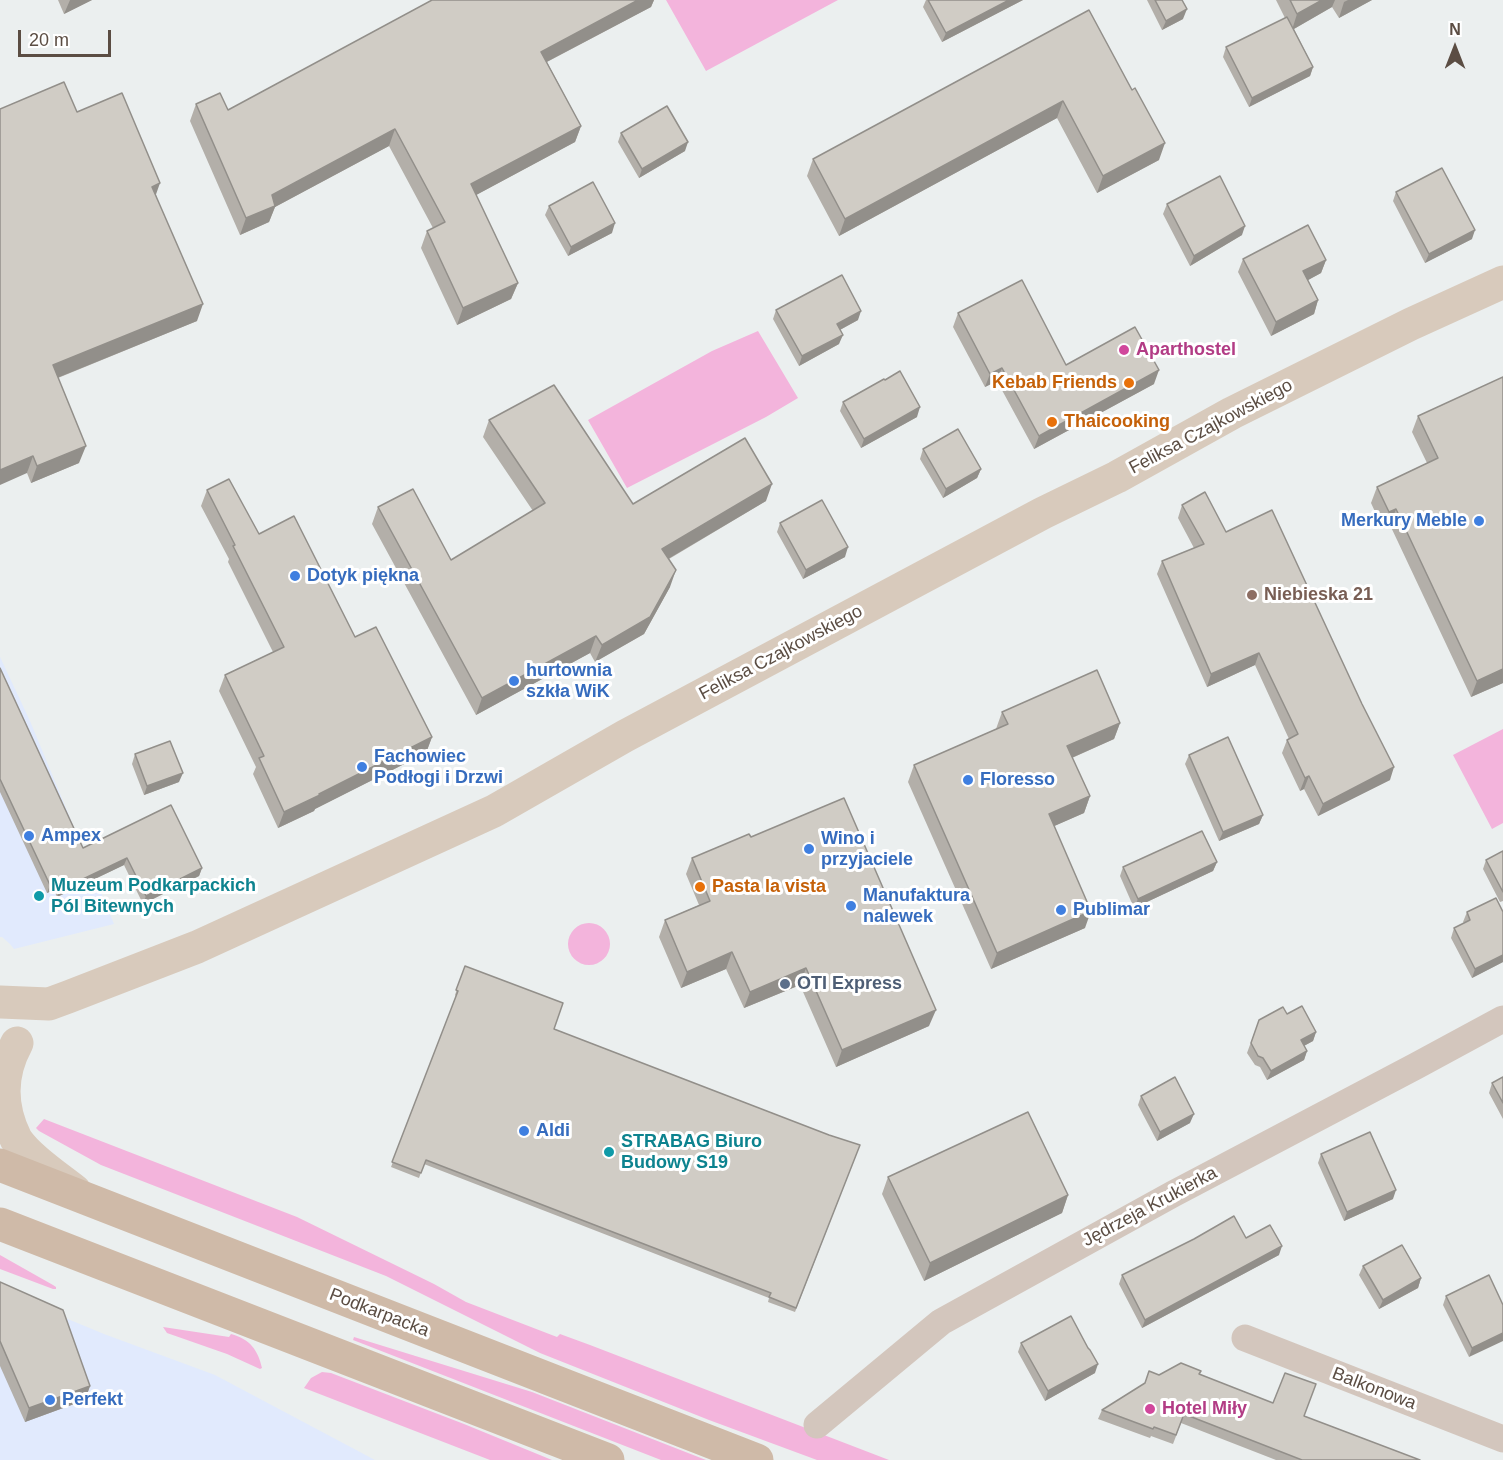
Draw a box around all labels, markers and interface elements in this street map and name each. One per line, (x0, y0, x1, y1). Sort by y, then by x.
scale bar (21, 18, 114, 56)
north arrow (1425, 18, 1485, 78)
text: N (1449, 21, 1461, 38)
text: 20 m (29, 30, 69, 50)
place label: Aparthostel (1136, 339, 1236, 361)
marker: Aparthostel (1117, 343, 1131, 357)
place label: Kebab Friends (992, 372, 1117, 394)
street label: Feliksa Czajkowskiego (1126, 375, 1296, 479)
marker: Kebab Friends (1122, 376, 1136, 390)
place label: Thaicooking (1064, 411, 1170, 433)
marker: Thaicooking (1045, 415, 1059, 429)
place label: Merkury Meble (1341, 510, 1467, 532)
marker: Merkury Meble (1472, 514, 1486, 528)
place label: Dotyk piękna (307, 565, 419, 587)
marker: Dotyk piękna (288, 569, 302, 583)
place label: Niebieska 21 (1264, 584, 1373, 606)
marker: Niebieska 21 (1245, 588, 1259, 602)
street label: Feliksa Czajkowskiego (696, 601, 866, 705)
place label: hurtownia szkła WiK (526, 660, 612, 702)
marker: hurtownia szkła WiK (507, 674, 521, 688)
place label: Fachowiec Podłogi i Drzwi (374, 746, 503, 789)
marker: Fachowiec Podłogi i Drzwi (355, 760, 369, 774)
place label: Floresso (980, 769, 1055, 791)
marker: Floresso (961, 773, 975, 787)
place label: Ampex (41, 825, 101, 847)
place label: Wino i przyjaciele (821, 828, 913, 870)
marker: Ampex (22, 829, 36, 843)
marker: Wino i przyjaciele (802, 842, 816, 856)
place label: Muzeum Podkarpackich Pól Bitewnych (51, 875, 256, 918)
place label: Pasta la vista (712, 876, 826, 898)
marker: Pasta la vista (693, 880, 707, 894)
place label: Manufaktura nalewek (863, 885, 970, 928)
marker: Muzeum Podkarpackich Pól Bitewnych (32, 889, 46, 903)
marker: Manufaktura nalewek (844, 899, 858, 913)
place label: Publimar (1073, 899, 1150, 921)
marker: Publimar (1054, 903, 1068, 917)
place label: OTI Express (797, 973, 902, 995)
marker: OTI Express (778, 977, 792, 991)
place label: Aldi (536, 1120, 570, 1142)
marker: Aldi (517, 1124, 531, 1138)
place label: STRABAG Biuro Budowy S19 (621, 1131, 762, 1174)
marker: STRABAG Biuro Budowy S19 (602, 1145, 616, 1159)
street label: Jędrzeja Krukierka (1079, 1162, 1221, 1252)
street label: Podkarpacka (326, 1284, 432, 1342)
street label: Balkonowa (1329, 1363, 1419, 1415)
place label: Perfekt (62, 1389, 123, 1411)
marker: Perfekt (43, 1393, 57, 1407)
place label: Hotel Miły (1162, 1398, 1247, 1420)
marker: Hotel Miły (1143, 1402, 1157, 1416)

